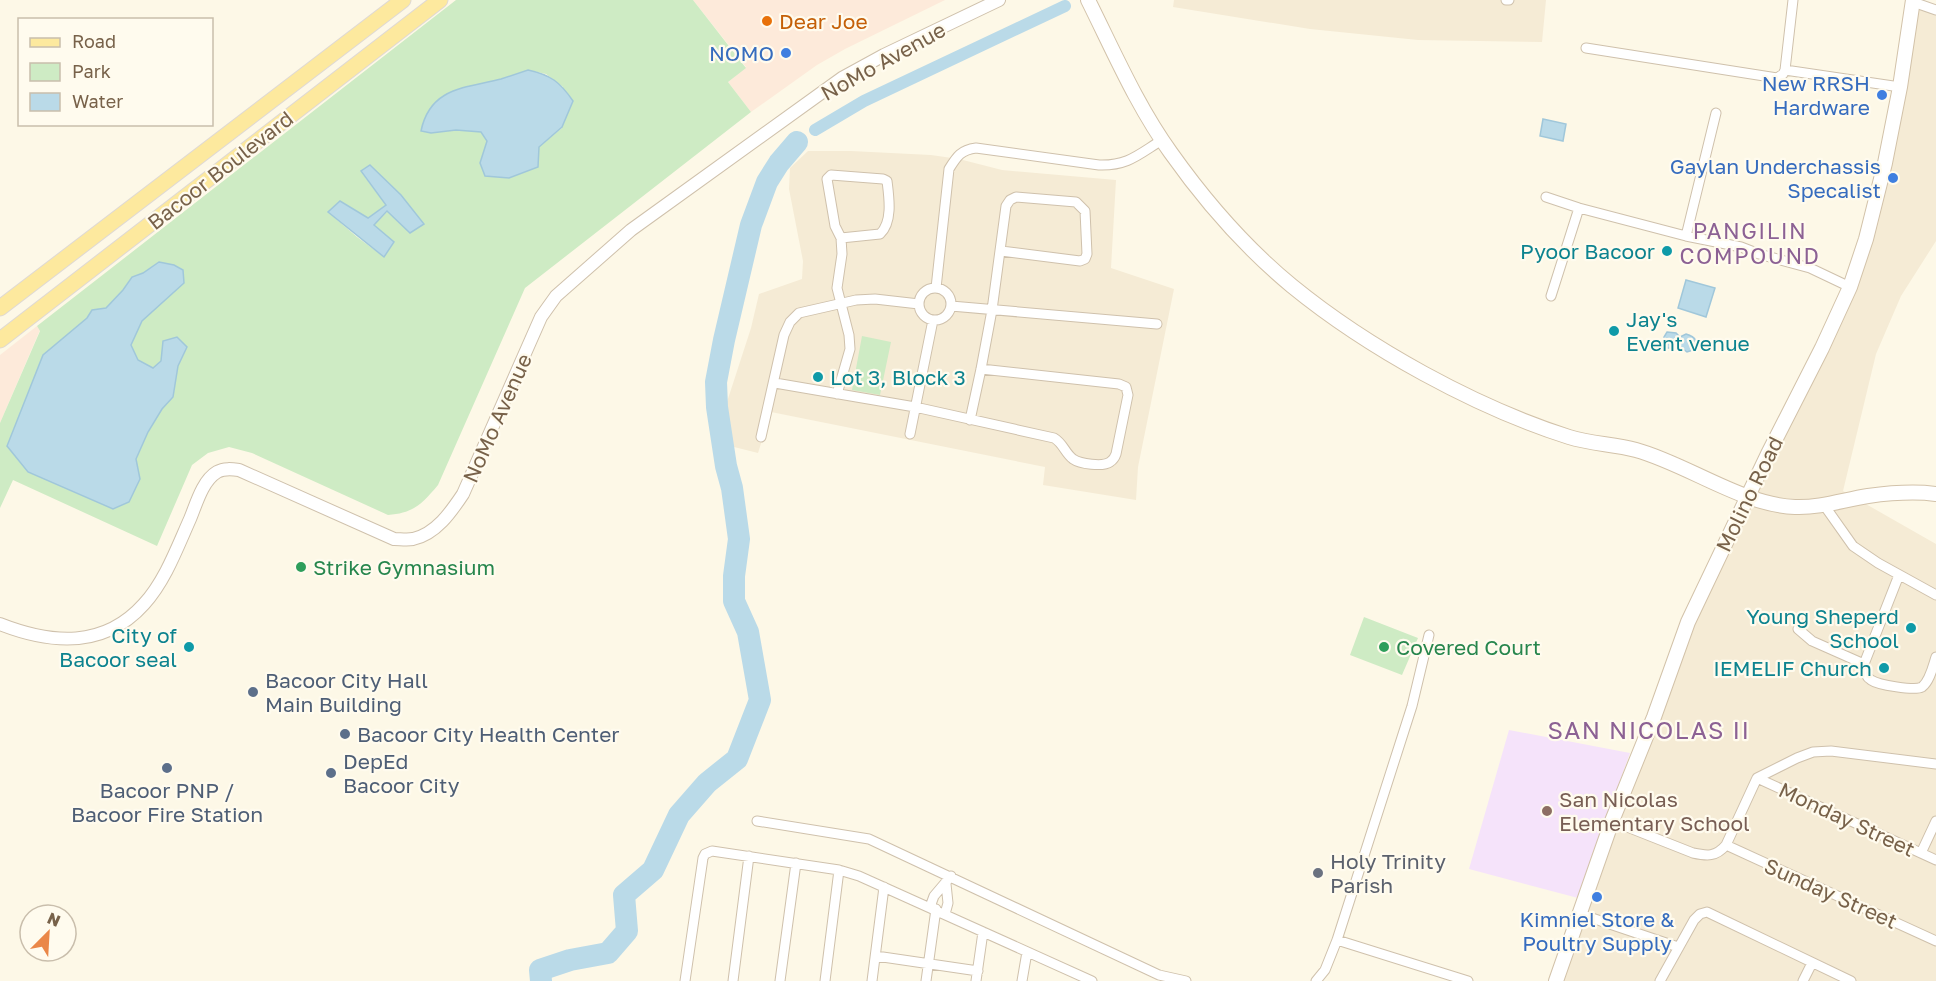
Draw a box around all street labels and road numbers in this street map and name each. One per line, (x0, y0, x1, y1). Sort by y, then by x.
street label: NoMo Avenue (816, 16, 950, 106)
street label: Bacoor Boulevard (142, 105, 298, 235)
street label: NoMo Avenue (457, 349, 537, 487)
street label: Molino Road (1710, 432, 1788, 556)
street label: Monday Street (1775, 776, 1919, 862)
street label: Sunday Street (1761, 852, 1901, 934)

